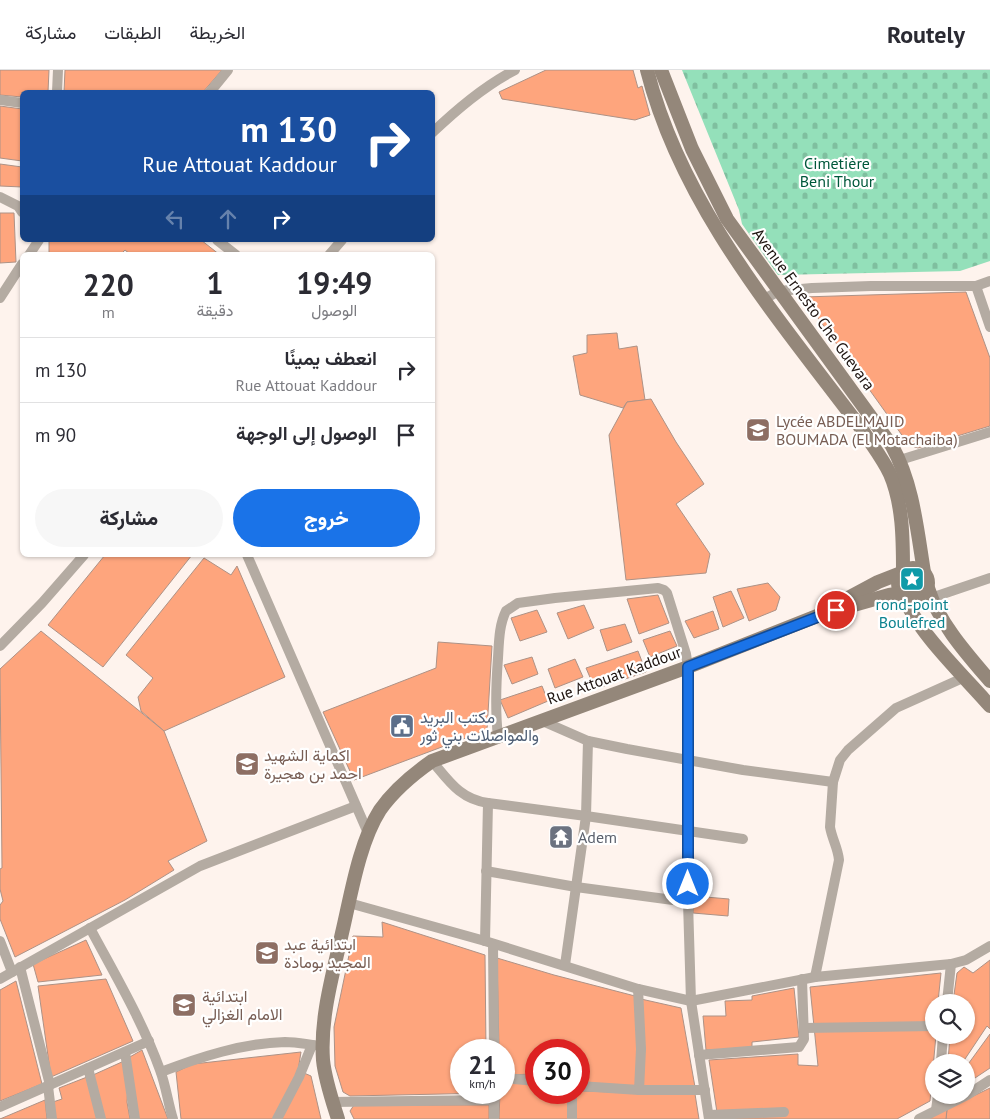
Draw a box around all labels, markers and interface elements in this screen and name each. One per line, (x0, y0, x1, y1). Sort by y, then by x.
text: Routely (887, 19, 965, 50)
text: مشاركة (25, 21, 76, 44)
text: الطبقات (104, 21, 161, 44)
text: الخريطة (189, 21, 245, 44)
text: 130 m (240, 106, 337, 152)
icon: right (355, 110, 420, 175)
text: Rue Attouat Kaddour (142, 150, 337, 178)
park label: Cimetière Beni Thour (800, 153, 875, 191)
icon: left (161, 205, 189, 233)
icon: ahead (214, 205, 242, 233)
icon: right (267, 205, 295, 233)
street label: Avenue Ernesto Che Guevara (748, 224, 880, 394)
text: 1 (206, 263, 223, 302)
text: 19:49 (296, 263, 372, 302)
text: 220 (83, 265, 134, 304)
text: دقيقة (196, 300, 233, 320)
text: الوصول (311, 300, 357, 320)
text: m (102, 302, 115, 322)
text: انعطف يمينًا (285, 346, 377, 370)
icon: right (392, 356, 420, 384)
text: 130 m (35, 358, 87, 382)
text: Rue Attouat Kaddour (235, 375, 377, 395)
place label: Lycée ABDELMAJID BOUMADA (El Motachaiba) (776, 411, 958, 449)
school or university icon: Lycée ABDELMAJID BOUMADA (El Motachaiba) (745, 417, 771, 443)
text: الوصول إلى الوجهة (236, 421, 377, 445)
icon: arrive (392, 421, 420, 449)
text: 90 m (35, 423, 76, 447)
button: مشاركة (35, 489, 223, 547)
button: خروج (233, 489, 420, 547)
place icon: rond-point Boulefred (899, 566, 925, 592)
pin (815, 589, 857, 631)
place label: rond-point Boulefred (876, 594, 949, 632)
icon: arrive (822, 596, 850, 624)
street label: Rue Attouat Kaddour (544, 641, 684, 709)
place label: مكتب البريد والمواصلات بني ثور (419, 707, 539, 749)
public building icon: مكتب البريد والمواصلات بني ثور (389, 713, 415, 739)
place label: اكماية الشهيد احمد بن هجيرة (264, 745, 362, 784)
school or university icon: اكماية الشهيد احمد بن هجيرة (234, 751, 260, 777)
temple icon: Adem (548, 824, 574, 850)
place label: Adem (578, 827, 617, 847)
position arrow (661, 857, 713, 909)
place label: ابتدائية عبد المجيد بومادة (284, 934, 371, 973)
school or university icon: ابتدائية عبد المجيد بومادة (254, 940, 280, 966)
place label: ابتدائية الامام الغزالي (202, 986, 283, 1028)
school or university icon: ابتدائية الامام الغزالي (171, 992, 197, 1018)
map controls (925, 994, 975, 1104)
button: search (925, 994, 975, 1044)
speed limit sign: 30 (525, 1039, 590, 1104)
text: 21 (468, 1049, 497, 1081)
button: layers (925, 1054, 975, 1104)
text: km/h (469, 1076, 496, 1091)

